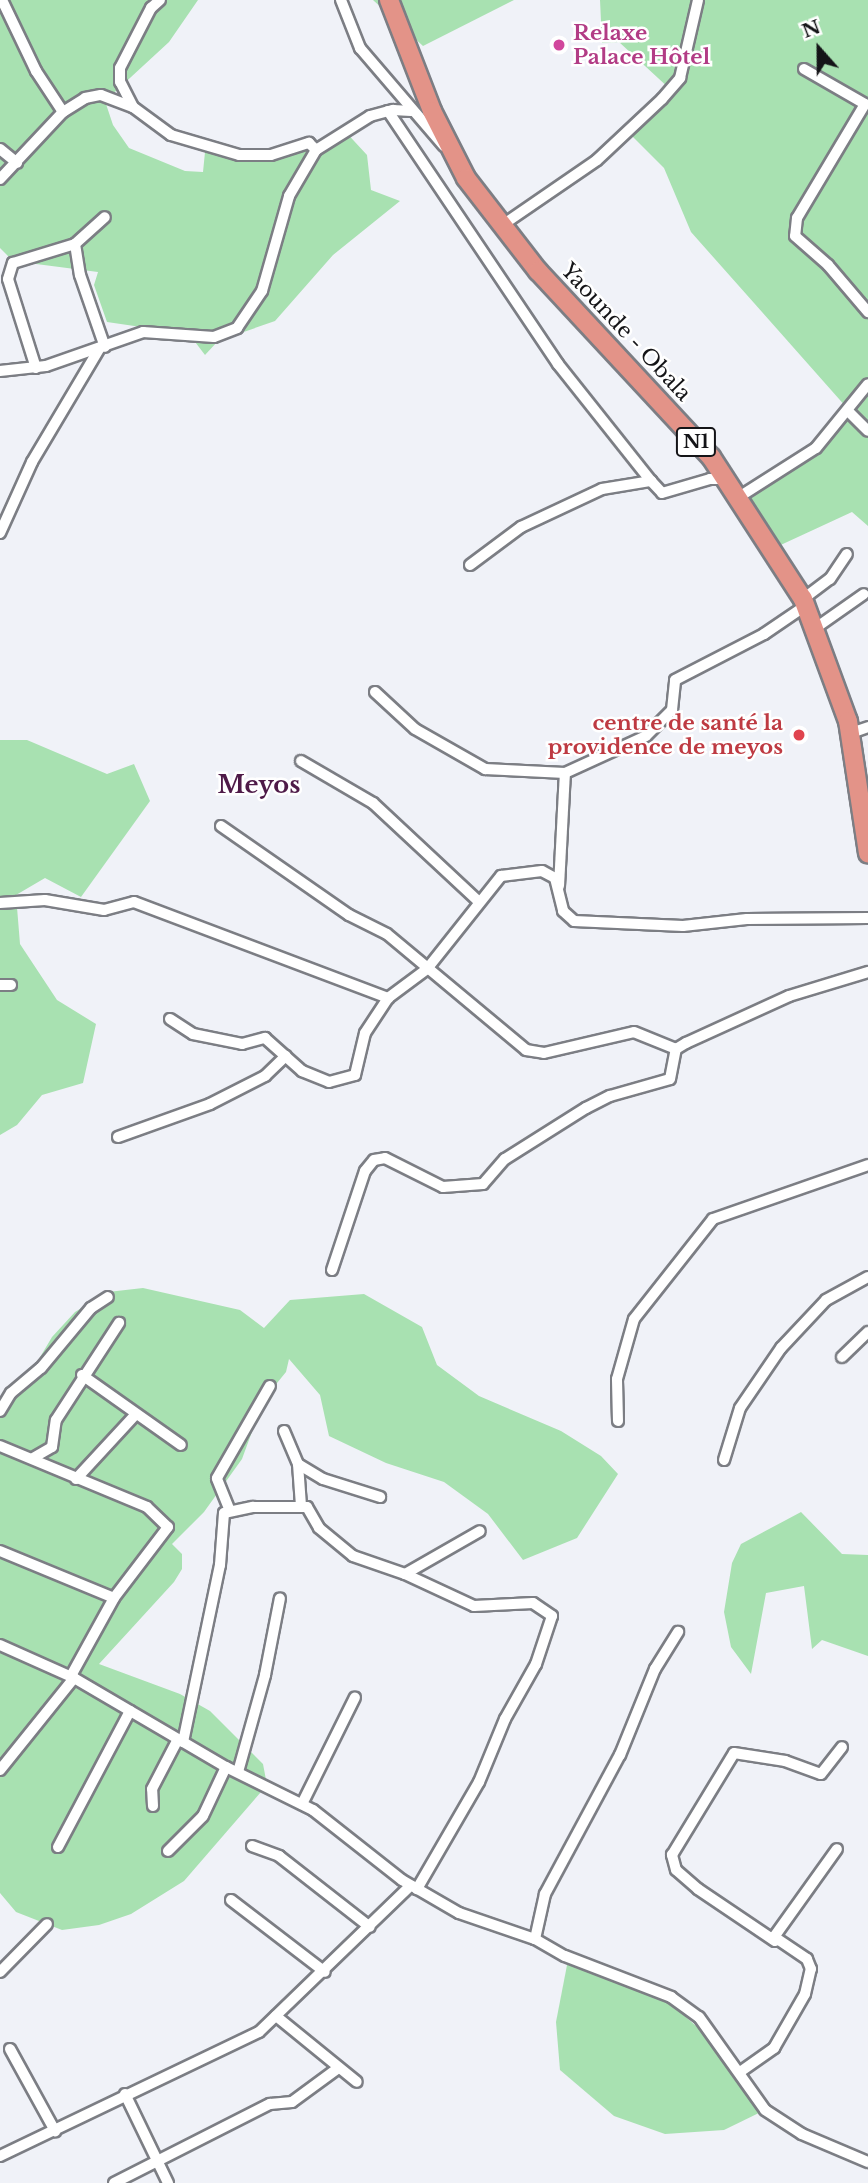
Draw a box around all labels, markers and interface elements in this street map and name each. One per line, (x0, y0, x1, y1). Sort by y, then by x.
north arrow (784, 14, 854, 84)
text: N (799, 15, 824, 43)
place label: Relaxe Palace Hôtel (573, 20, 710, 70)
marker: Relaxe Palace Hôtel (551, 37, 567, 53)
street label: Yaounde - Obala (556, 258, 696, 406)
road number: N1 (675, 426, 717, 458)
place label: centre de santé la providence de meyos (548, 710, 783, 760)
marker: centre de santé la providence de meyos (789, 725, 809, 745)
district label: Meyos (218, 771, 300, 799)

